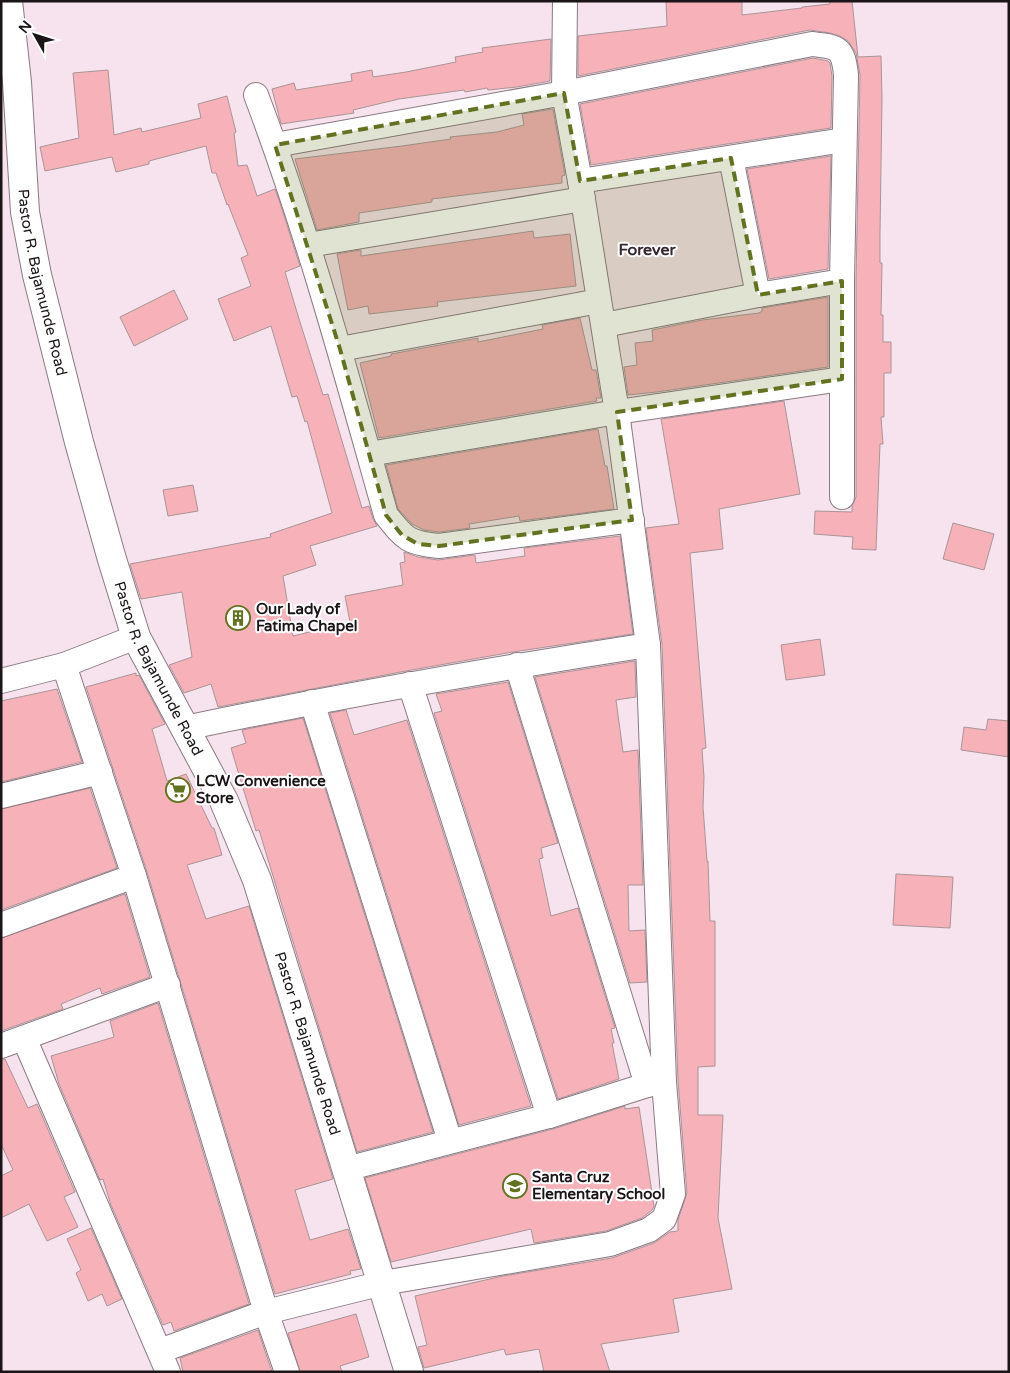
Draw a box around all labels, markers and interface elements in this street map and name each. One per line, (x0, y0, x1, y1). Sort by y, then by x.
north arrow (10, 10, 60, 60)
text: N (15, 17, 35, 37)
street label: Pastor R. Bajamunde Road (15, 188, 71, 378)
district label: Forever (618, 240, 676, 260)
street label: Pastor R. Bajamunde Road (110, 579, 207, 759)
place label: Our Lady of Fatima Chapel (256, 600, 357, 636)
building icon: Our Lady of Fatima Chapel (225, 605, 251, 631)
place label: LCW Convenience Store (196, 772, 326, 807)
supermarket icon: LCW Convenience Store (165, 777, 191, 803)
street label: Pastor R. Bajamunde Road (271, 950, 344, 1137)
place label: Santa Cruz Elementary School (532, 1168, 665, 1204)
school or university icon: Santa Cruz Elementary School (502, 1173, 528, 1199)

